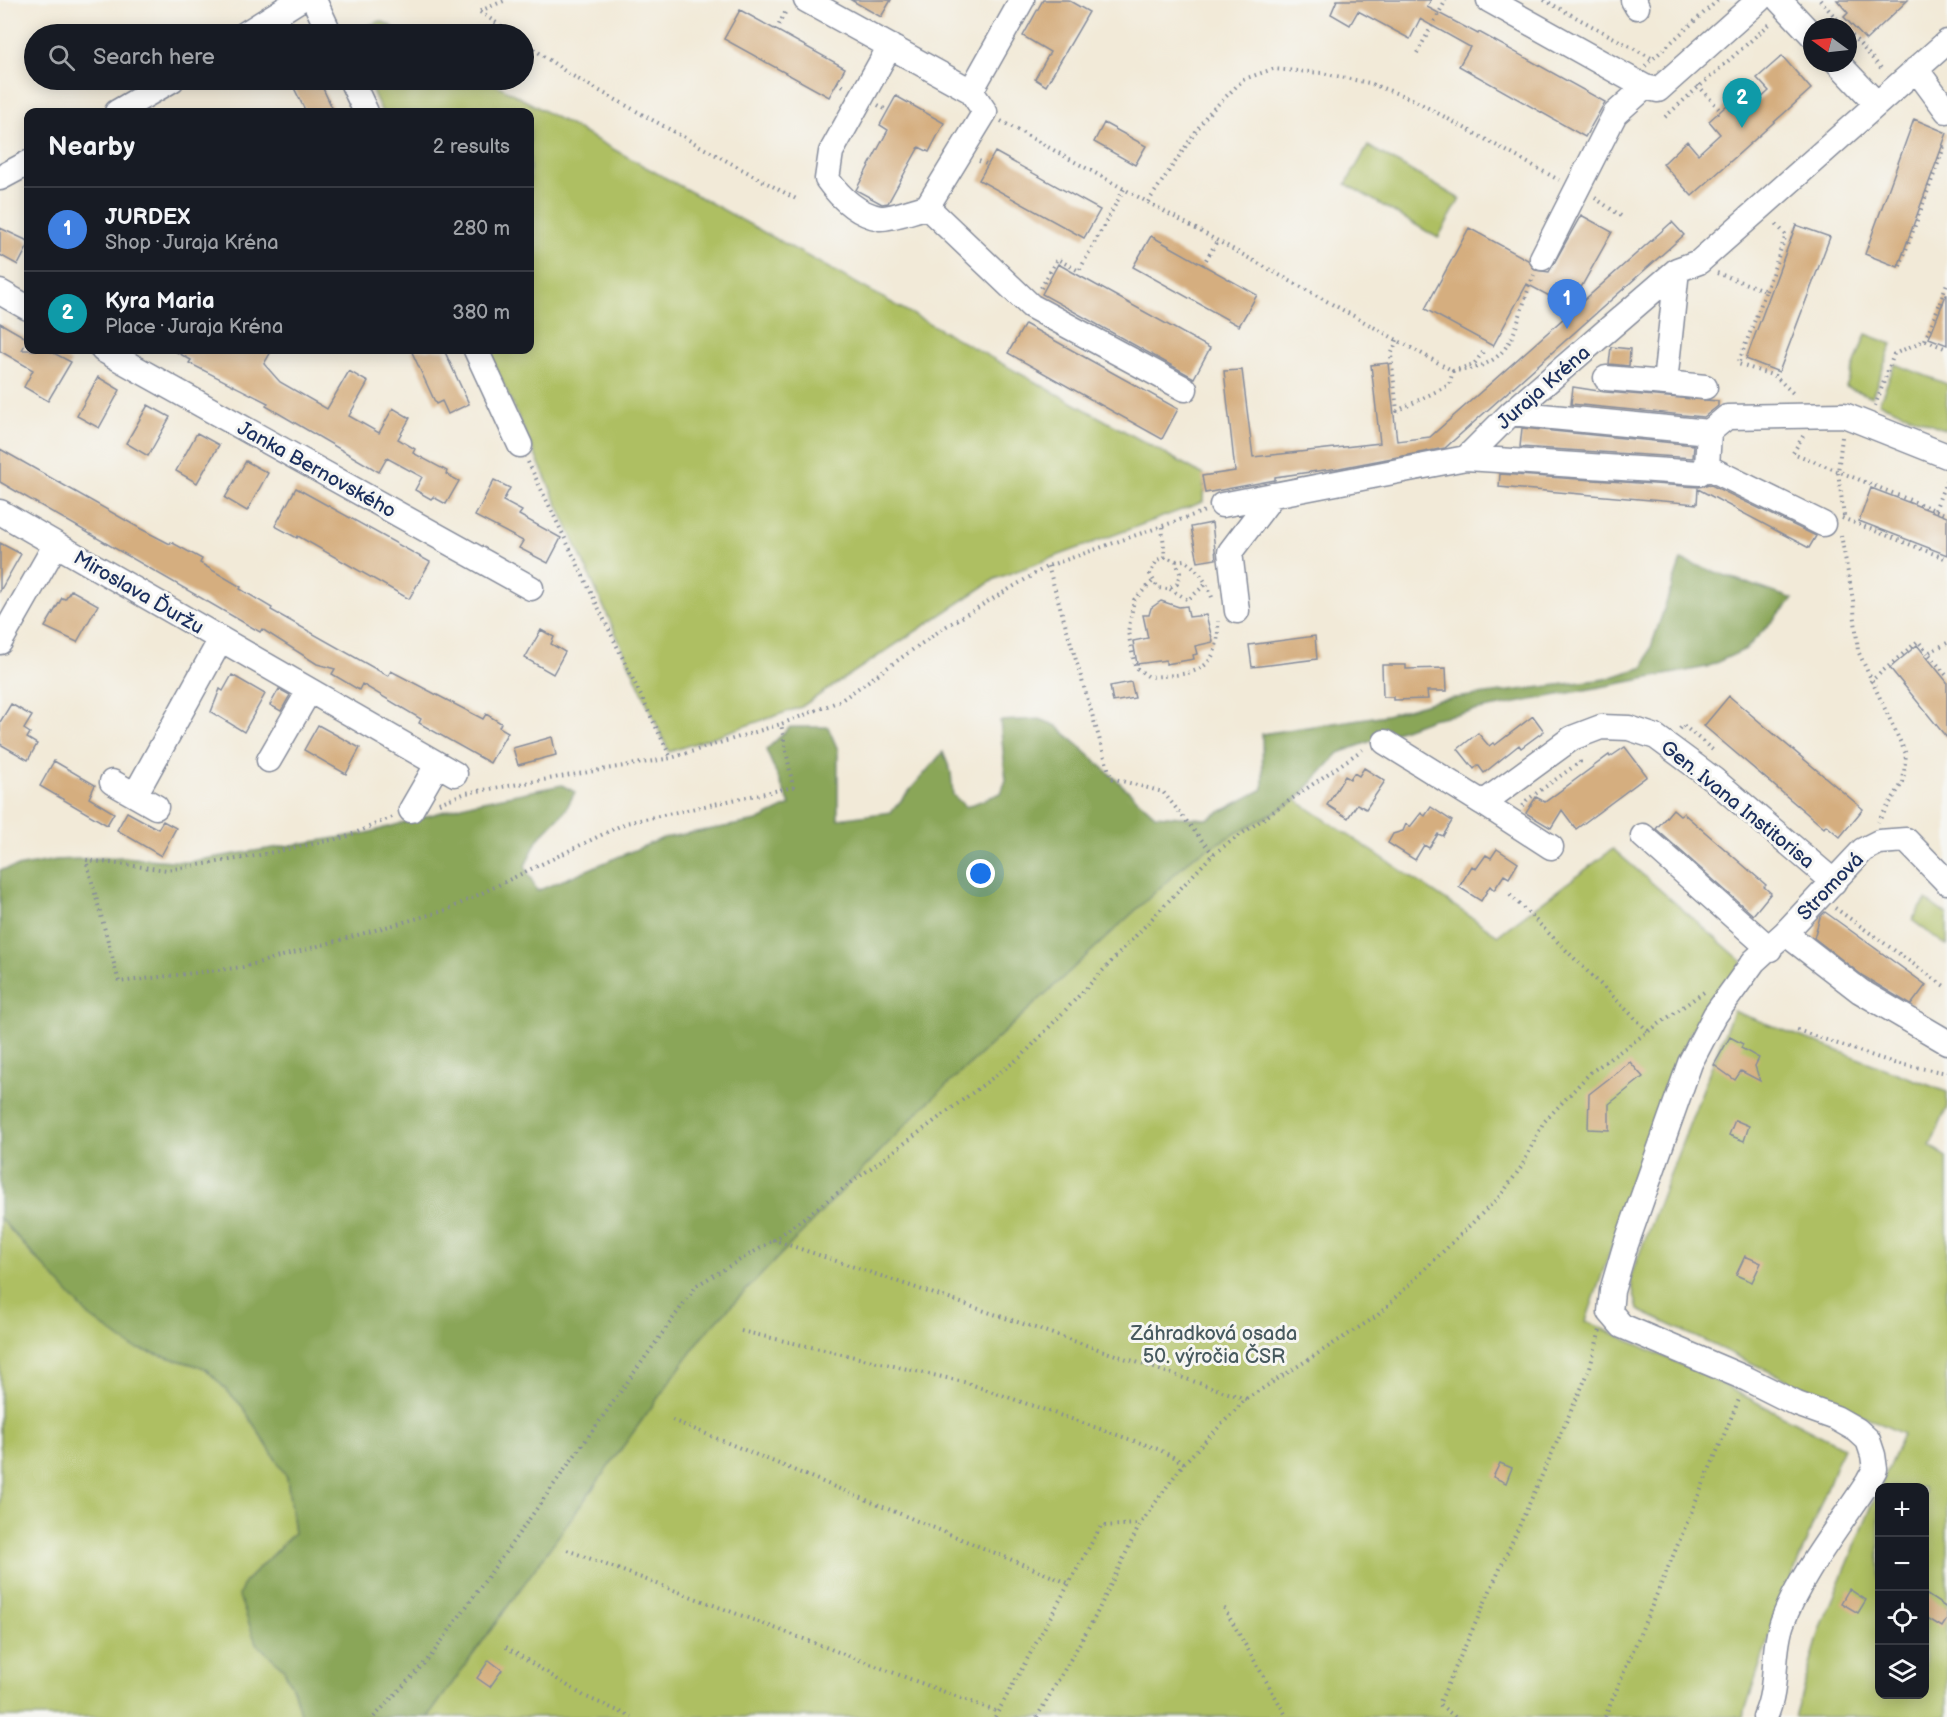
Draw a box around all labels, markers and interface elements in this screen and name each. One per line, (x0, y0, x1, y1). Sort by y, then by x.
north arrow (1803, 18, 1857, 72)
search box (24, 24, 534, 90)
icon: search (45, 41, 78, 74)
text: Search here (93, 44, 215, 71)
pin: 2 (1722, 78, 1762, 128)
text: Nearby (48, 132, 135, 163)
text: 2 results (433, 135, 510, 159)
text: JURDEX (105, 204, 190, 231)
text: 1 (63, 217, 72, 241)
text: 280 m (453, 217, 510, 241)
text: Shop · Juraja Kréna (105, 231, 279, 255)
pin: 1 (1548, 280, 1586, 329)
text: Kyra Maria (105, 288, 215, 315)
text: 2 (62, 301, 73, 325)
text: 380 m (452, 301, 510, 325)
text: Place · Juraja Kréna (105, 315, 283, 339)
street label: Juraja Kréna (1492, 341, 1595, 435)
street label: Janka Bernovského (233, 416, 400, 523)
street label: Miroslava Ďuržu (69, 544, 209, 640)
street label: Gen. Ivana Institorisa (1656, 735, 1819, 874)
street label: Stromová (1793, 848, 1869, 926)
your location (966, 859, 995, 888)
park label: Záhradková osada 50. výročia ČSR (1130, 1322, 1297, 1369)
map controls (1875, 1483, 1929, 1699)
button: + (1875, 1483, 1929, 1537)
button: − (1875, 1537, 1929, 1591)
button: locate (1875, 1591, 1929, 1645)
button: layers (1875, 1645, 1929, 1699)

